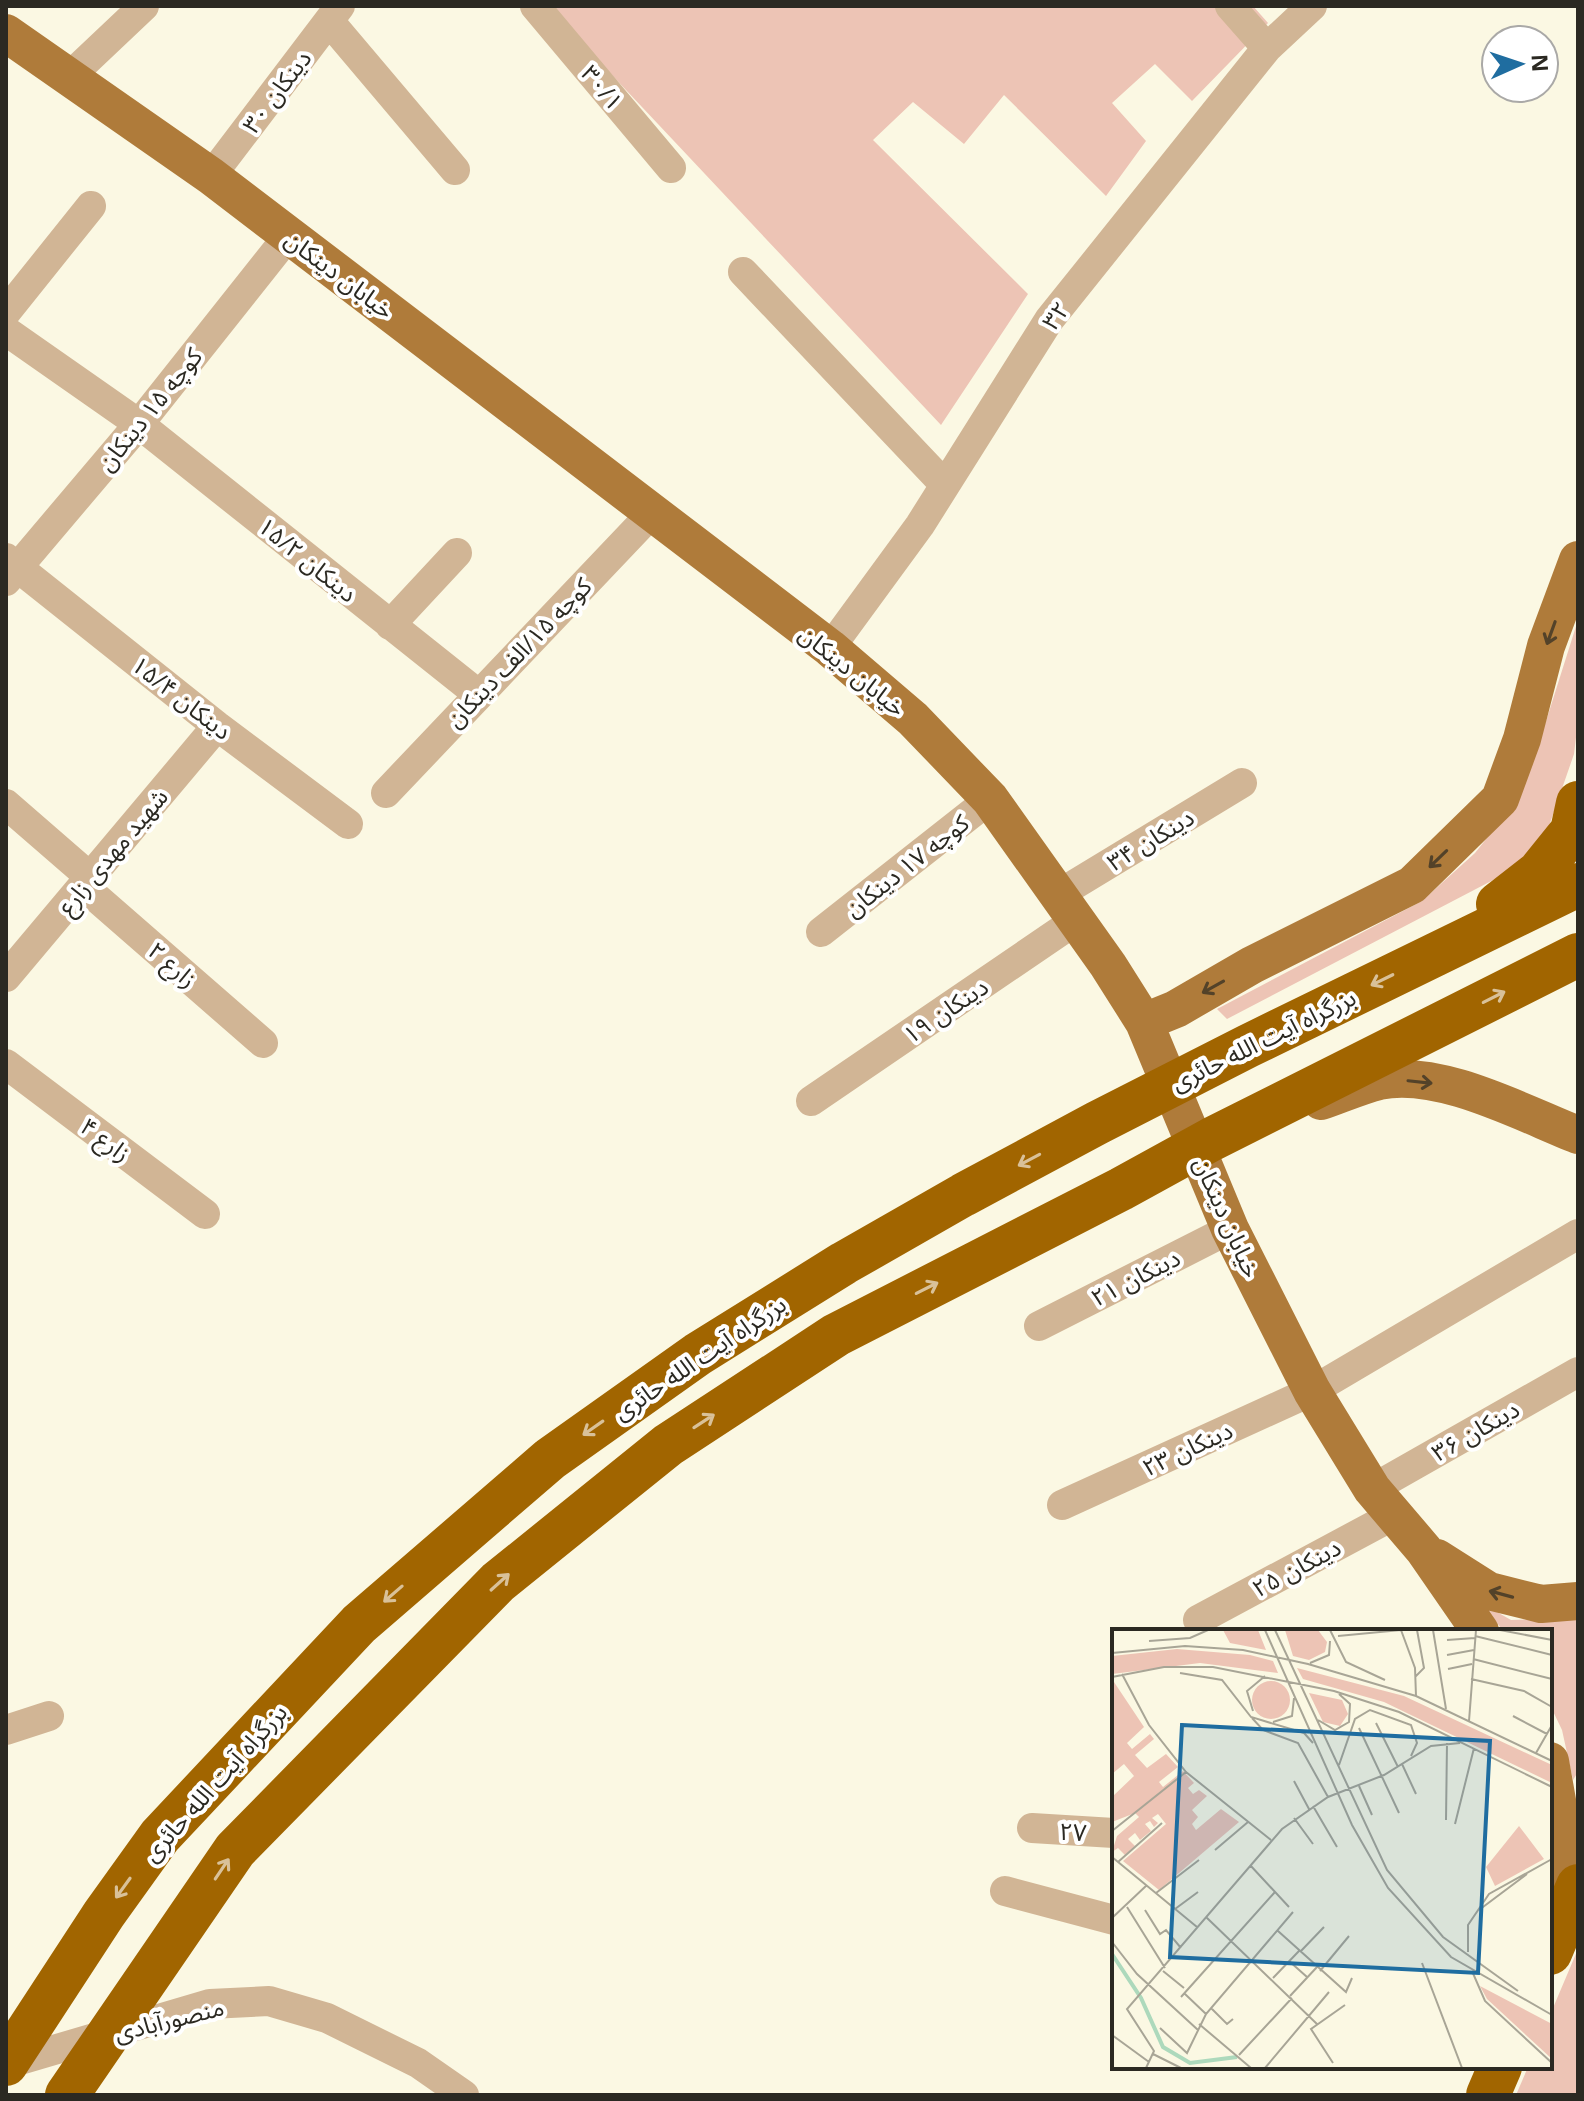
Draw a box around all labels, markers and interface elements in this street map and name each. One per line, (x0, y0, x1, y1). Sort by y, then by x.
north arrow (1480, 24, 1560, 104)
street label: ۳۰ دینکان (234, 43, 318, 139)
text: N (1526, 53, 1556, 73)
street label: ۳۰/۱ (574, 57, 632, 117)
street label: خیابان دینکان (279, 222, 401, 326)
street label: ۳۲ (1034, 294, 1076, 336)
street label: کوچه ۱۵ دینکان (89, 340, 210, 478)
street label: ۱۵/۲ دینکان (251, 509, 365, 609)
street label: کوچه ۱۵/الف دینکان (438, 569, 599, 734)
street label: خیابان دینکان (793, 617, 913, 723)
one-way arrow (1543, 620, 1557, 645)
street label: ۱۵/۴ دینکان (125, 647, 239, 747)
street label: شهید مهدی زارع (49, 781, 176, 923)
street label: ۳۴ دینکان (1100, 800, 1200, 878)
street label: کوچه ۱۷ دینکان (837, 805, 976, 924)
one-way arrow (1429, 849, 1448, 868)
street label: ۲ زارع (140, 934, 205, 996)
street label: ۱۹ دینکان (896, 969, 994, 1051)
one-way arrow (1371, 973, 1395, 988)
street label: بزرگراه آیت الله حائری (1165, 980, 1361, 1098)
one-way arrow (1202, 980, 1226, 995)
one-way arrow (1481, 989, 1505, 1005)
one-way arrow (1406, 1074, 1433, 1089)
street label: ۴ زارع (73, 1109, 138, 1170)
one-way arrow (1017, 1152, 1041, 1168)
street label: خیابان دینکان (1187, 1152, 1269, 1282)
street label: ۲۱ دینکان (1085, 1240, 1185, 1314)
one-way arrow (915, 1280, 939, 1296)
street label: بزرگراه آیت الله حائری (606, 1287, 792, 1427)
street label: ۳۶ دینکان (1425, 1392, 1525, 1468)
one-way arrow (692, 1413, 715, 1429)
street label: ۲۳ دینکان (1136, 1413, 1238, 1483)
one-way arrow (583, 1420, 605, 1436)
street label: ۲۵ دینکان (1246, 1530, 1346, 1604)
one-way arrow (489, 1573, 509, 1591)
one-way arrow (384, 1585, 404, 1603)
one-way arrow (1489, 1585, 1515, 1600)
inset map (1112, 1629, 1552, 2069)
street label: بزرگراه آیت الله حائری (134, 1696, 294, 1868)
street label: ۲۷ (1058, 1814, 1088, 1848)
one-way arrow (214, 1858, 230, 1881)
one-way arrow (115, 1877, 132, 1898)
street label: منصورآبادی (111, 1989, 227, 2049)

